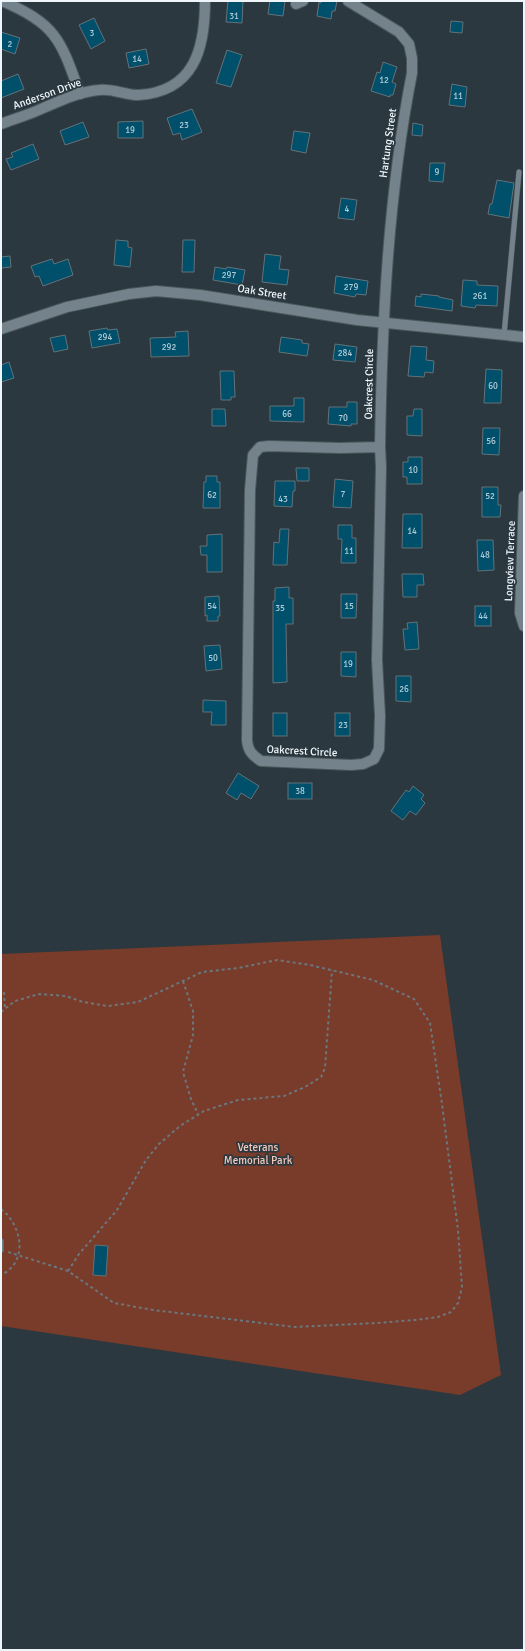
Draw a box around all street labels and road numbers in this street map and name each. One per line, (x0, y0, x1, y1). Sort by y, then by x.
street label: Anderson Drive (11, 76, 83, 112)
street label: Hartung Street (377, 107, 399, 179)
street label: Oak Street (237, 282, 287, 302)
street label: Oakcrest Circle (362, 348, 376, 420)
street label: Longview Terrace (502, 520, 518, 602)
street label: Oakcrest Circle (266, 743, 338, 759)

